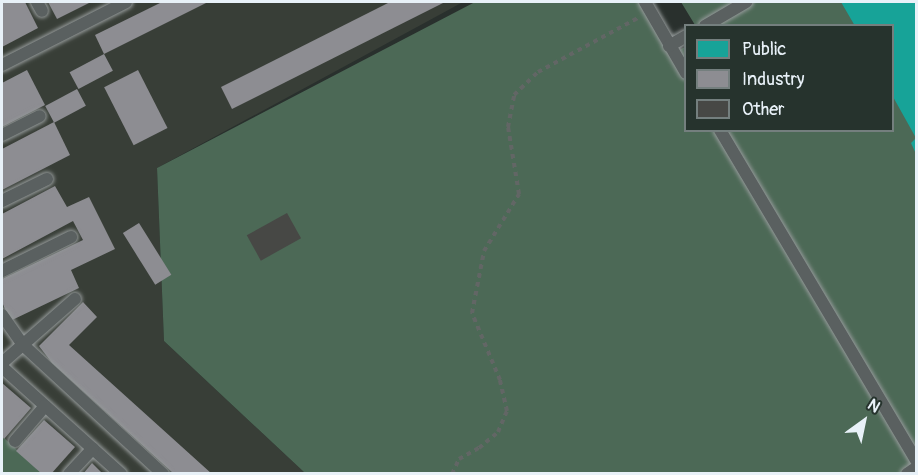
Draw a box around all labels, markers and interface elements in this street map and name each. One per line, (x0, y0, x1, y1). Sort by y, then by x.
legend (684, 24, 894, 132)
text: Public (742, 38, 786, 61)
text: Industry (742, 68, 805, 91)
text: Other (742, 98, 784, 121)
north arrow (834, 391, 894, 451)
text: N (864, 395, 884, 417)

